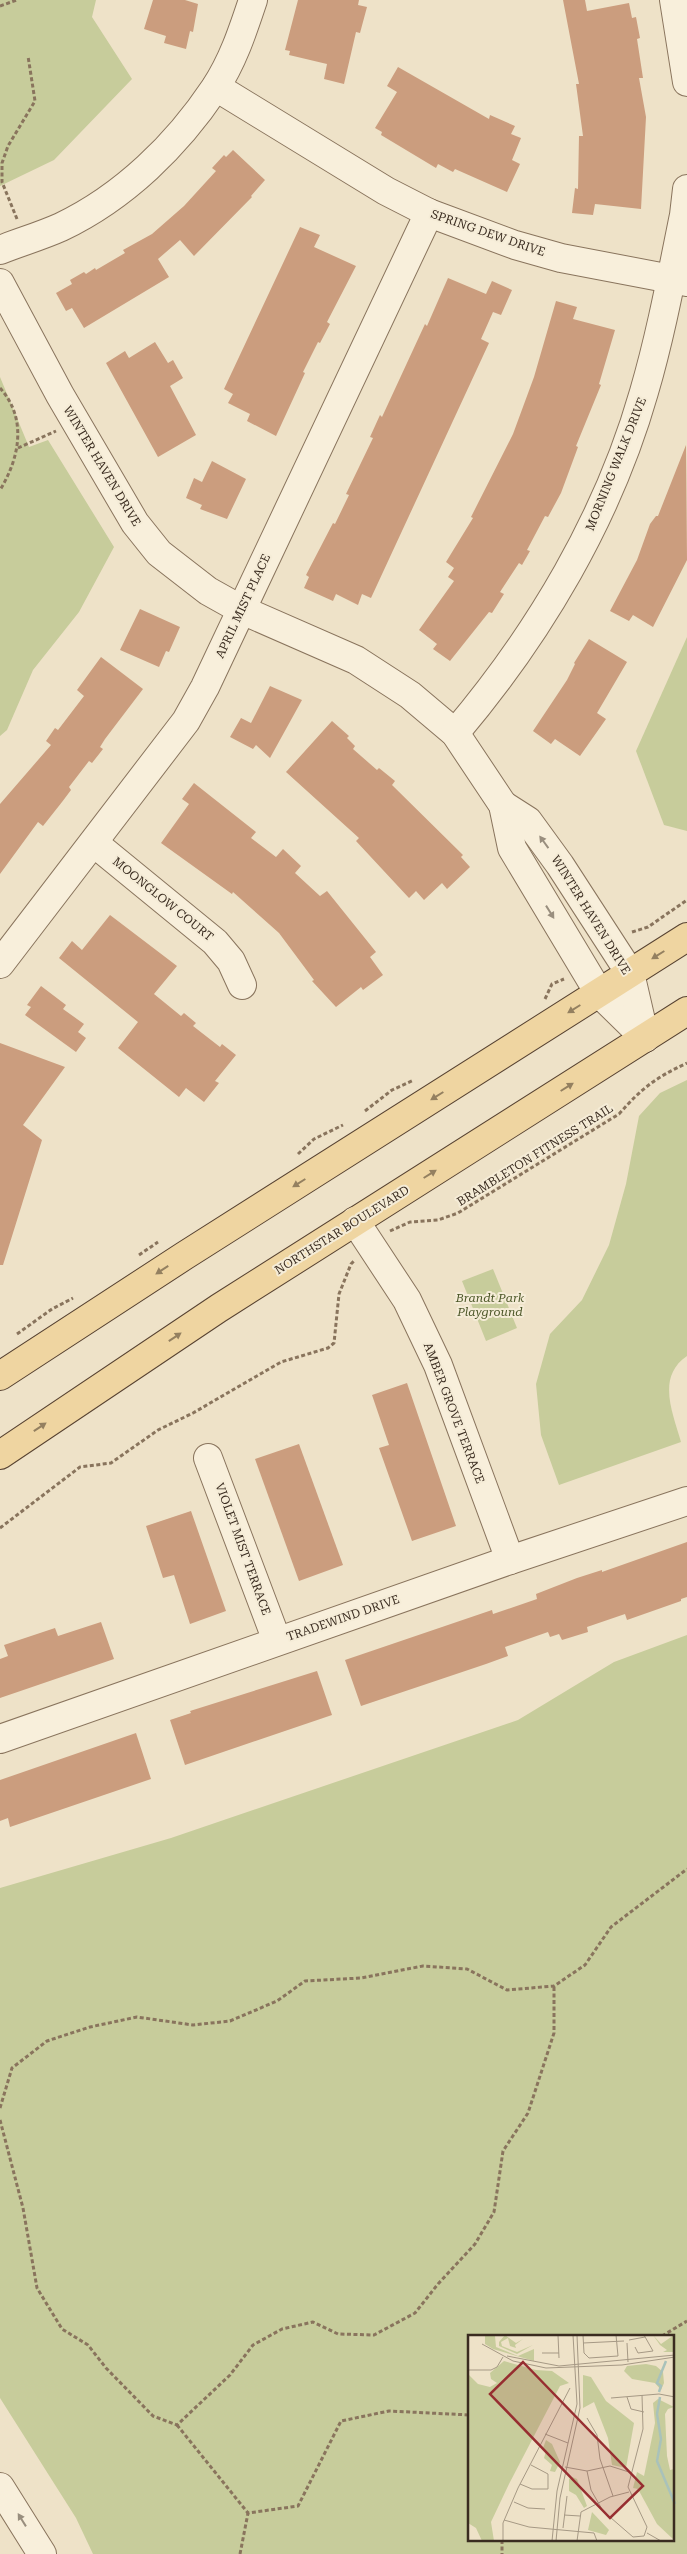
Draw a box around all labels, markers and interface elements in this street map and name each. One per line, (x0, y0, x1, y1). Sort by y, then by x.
street label: SPRING DEW DRIVE (429, 207, 547, 259)
street label: MORNING WALK DRIVE (583, 395, 649, 533)
street label: WINTER HAVEN DRIVE (60, 403, 144, 529)
street label: APRIL MIST PLACE (213, 552, 273, 660)
one-way arrow (538, 836, 549, 849)
street label: WINTER HAVEN DRIVE (549, 853, 633, 977)
street label: MOONGLOW COURT (110, 854, 216, 944)
one-way arrow (546, 906, 555, 919)
one-way arrow (652, 950, 665, 960)
one-way arrow (567, 1004, 580, 1013)
one-way arrow (561, 1082, 574, 1092)
one-way arrow (430, 1091, 443, 1100)
street label: BRAMBLETON FITNESS TRAIL (455, 1101, 615, 1209)
one-way arrow (423, 1169, 437, 1179)
one-way arrow (293, 1178, 306, 1188)
street label: NORTHSTAR BOULEVARD (272, 1183, 412, 1277)
one-way arrow (156, 1265, 169, 1275)
park label: Brandt Park Playground (455, 1291, 525, 1319)
one-way arrow (169, 1332, 182, 1342)
street label: AMBER GROVE TERRACE (421, 1341, 487, 1485)
one-way arrow (33, 1422, 47, 1432)
street label: VIOLET MIST TERRACE (213, 1481, 273, 1617)
street label: TRADEWIND DRIVE (285, 1592, 401, 1644)
inset map (468, 2335, 674, 2542)
one-way arrow (17, 2513, 26, 2527)

